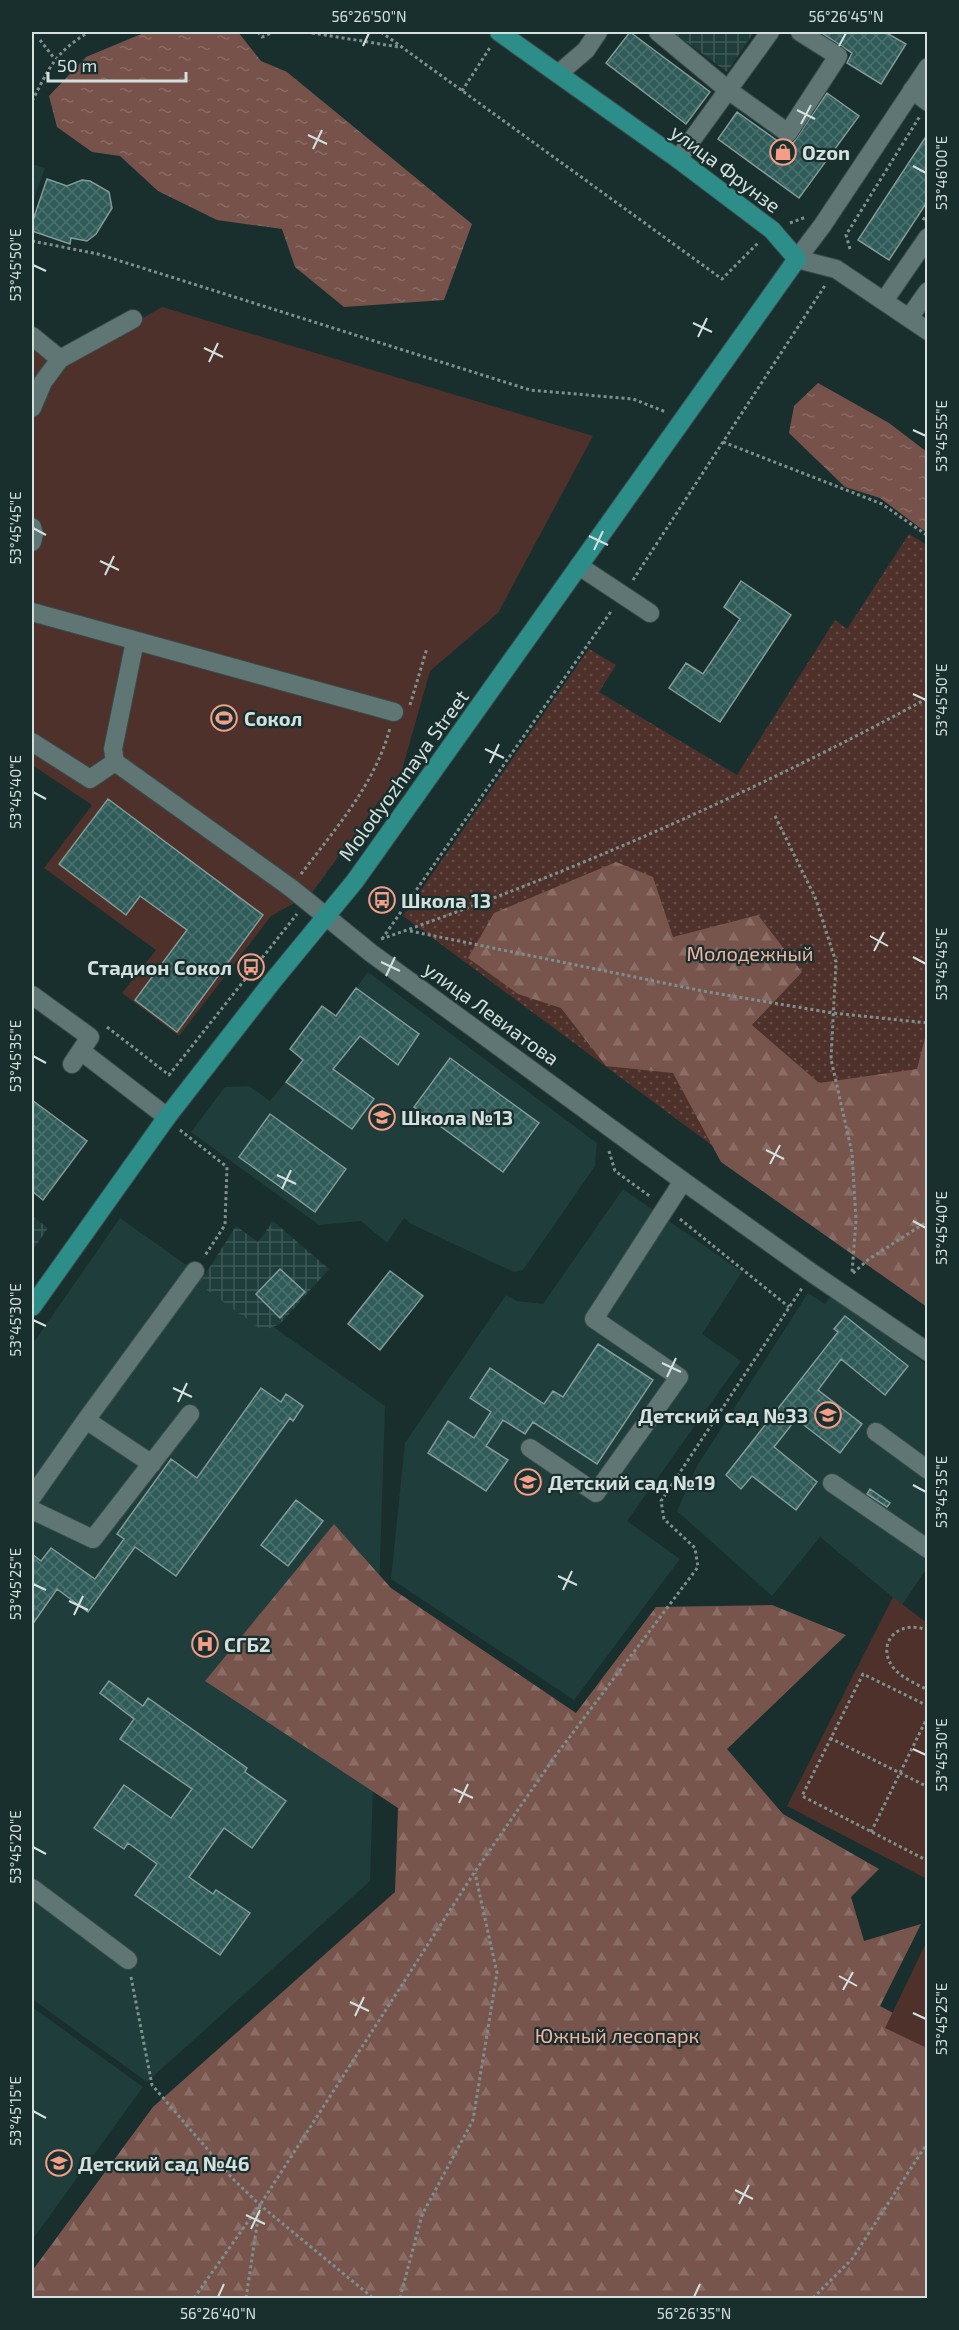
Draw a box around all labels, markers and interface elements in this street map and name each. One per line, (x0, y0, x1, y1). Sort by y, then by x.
text: 56°26'50"N (331, 7, 407, 25)
text: 56°26'45"N (808, 7, 884, 25)
scale bar (48, 45, 186, 83)
text: 50 m (57, 54, 97, 76)
street label: улица Фрунзе (666, 119, 786, 218)
text: 53°46'00"E (932, 136, 950, 210)
shop icon: Ozon (768, 137, 798, 167)
place label: Ozon (802, 140, 850, 164)
text: 53°45'50"E (6, 228, 24, 302)
text: 53°45'55"E (932, 400, 950, 472)
text: 53°45'45"E (6, 492, 24, 564)
text: 53°45'50"E (932, 663, 950, 737)
street label: Molodyozhnaya Street (333, 685, 473, 865)
sports icon: Сокол (209, 703, 239, 733)
place label: Сокол (244, 706, 302, 730)
text: 53°45'40"E (6, 755, 24, 829)
bus stop icon: Школа 13 (367, 885, 397, 915)
place label: Школа 13 (401, 888, 491, 912)
text: 53°45'45"E (932, 928, 950, 1000)
park label: Молодежный (686, 941, 814, 965)
bus stop icon: Стадион Сокол (236, 952, 266, 982)
place label: Стадион Сокол (87, 955, 232, 979)
street label: улица Левиатова (419, 956, 564, 1071)
text: 53°45'35"E (6, 1020, 24, 1092)
school or university icon: Школа №13 (367, 1102, 397, 1132)
place label: Школа №13 (401, 1105, 513, 1129)
text: 53°45'40"E (932, 1191, 950, 1265)
text: 53°45'30"E (6, 1283, 24, 1357)
school or university icon: Детский сад №33 (813, 1400, 843, 1430)
place label: Детский сад №33 (638, 1403, 808, 1427)
text: 53°45'35"E (932, 1456, 950, 1528)
school or university icon: Детский сад №19 (513, 1467, 543, 1497)
place label: Детский сад №19 (548, 1470, 715, 1494)
text: 53°45'25"E (6, 1548, 24, 1620)
hospital icon: СГБ2 (190, 1629, 220, 1659)
place label: СГБ2 (224, 1632, 271, 1656)
text: 53°45'30"E (932, 1718, 950, 1792)
text: 53°45'20"E (6, 1810, 24, 1884)
text: 53°45'25"E (932, 1983, 950, 2055)
park label: Южный лесопарк (535, 2023, 700, 2047)
text: 53°45'15"E (6, 2076, 24, 2146)
school or university icon: Детский сад №46 (44, 2148, 74, 2178)
place label: Детский сад №46 (78, 2151, 250, 2175)
text: 56°26'40"N (180, 2304, 256, 2322)
text: 56°26'35"N (657, 2304, 731, 2322)

